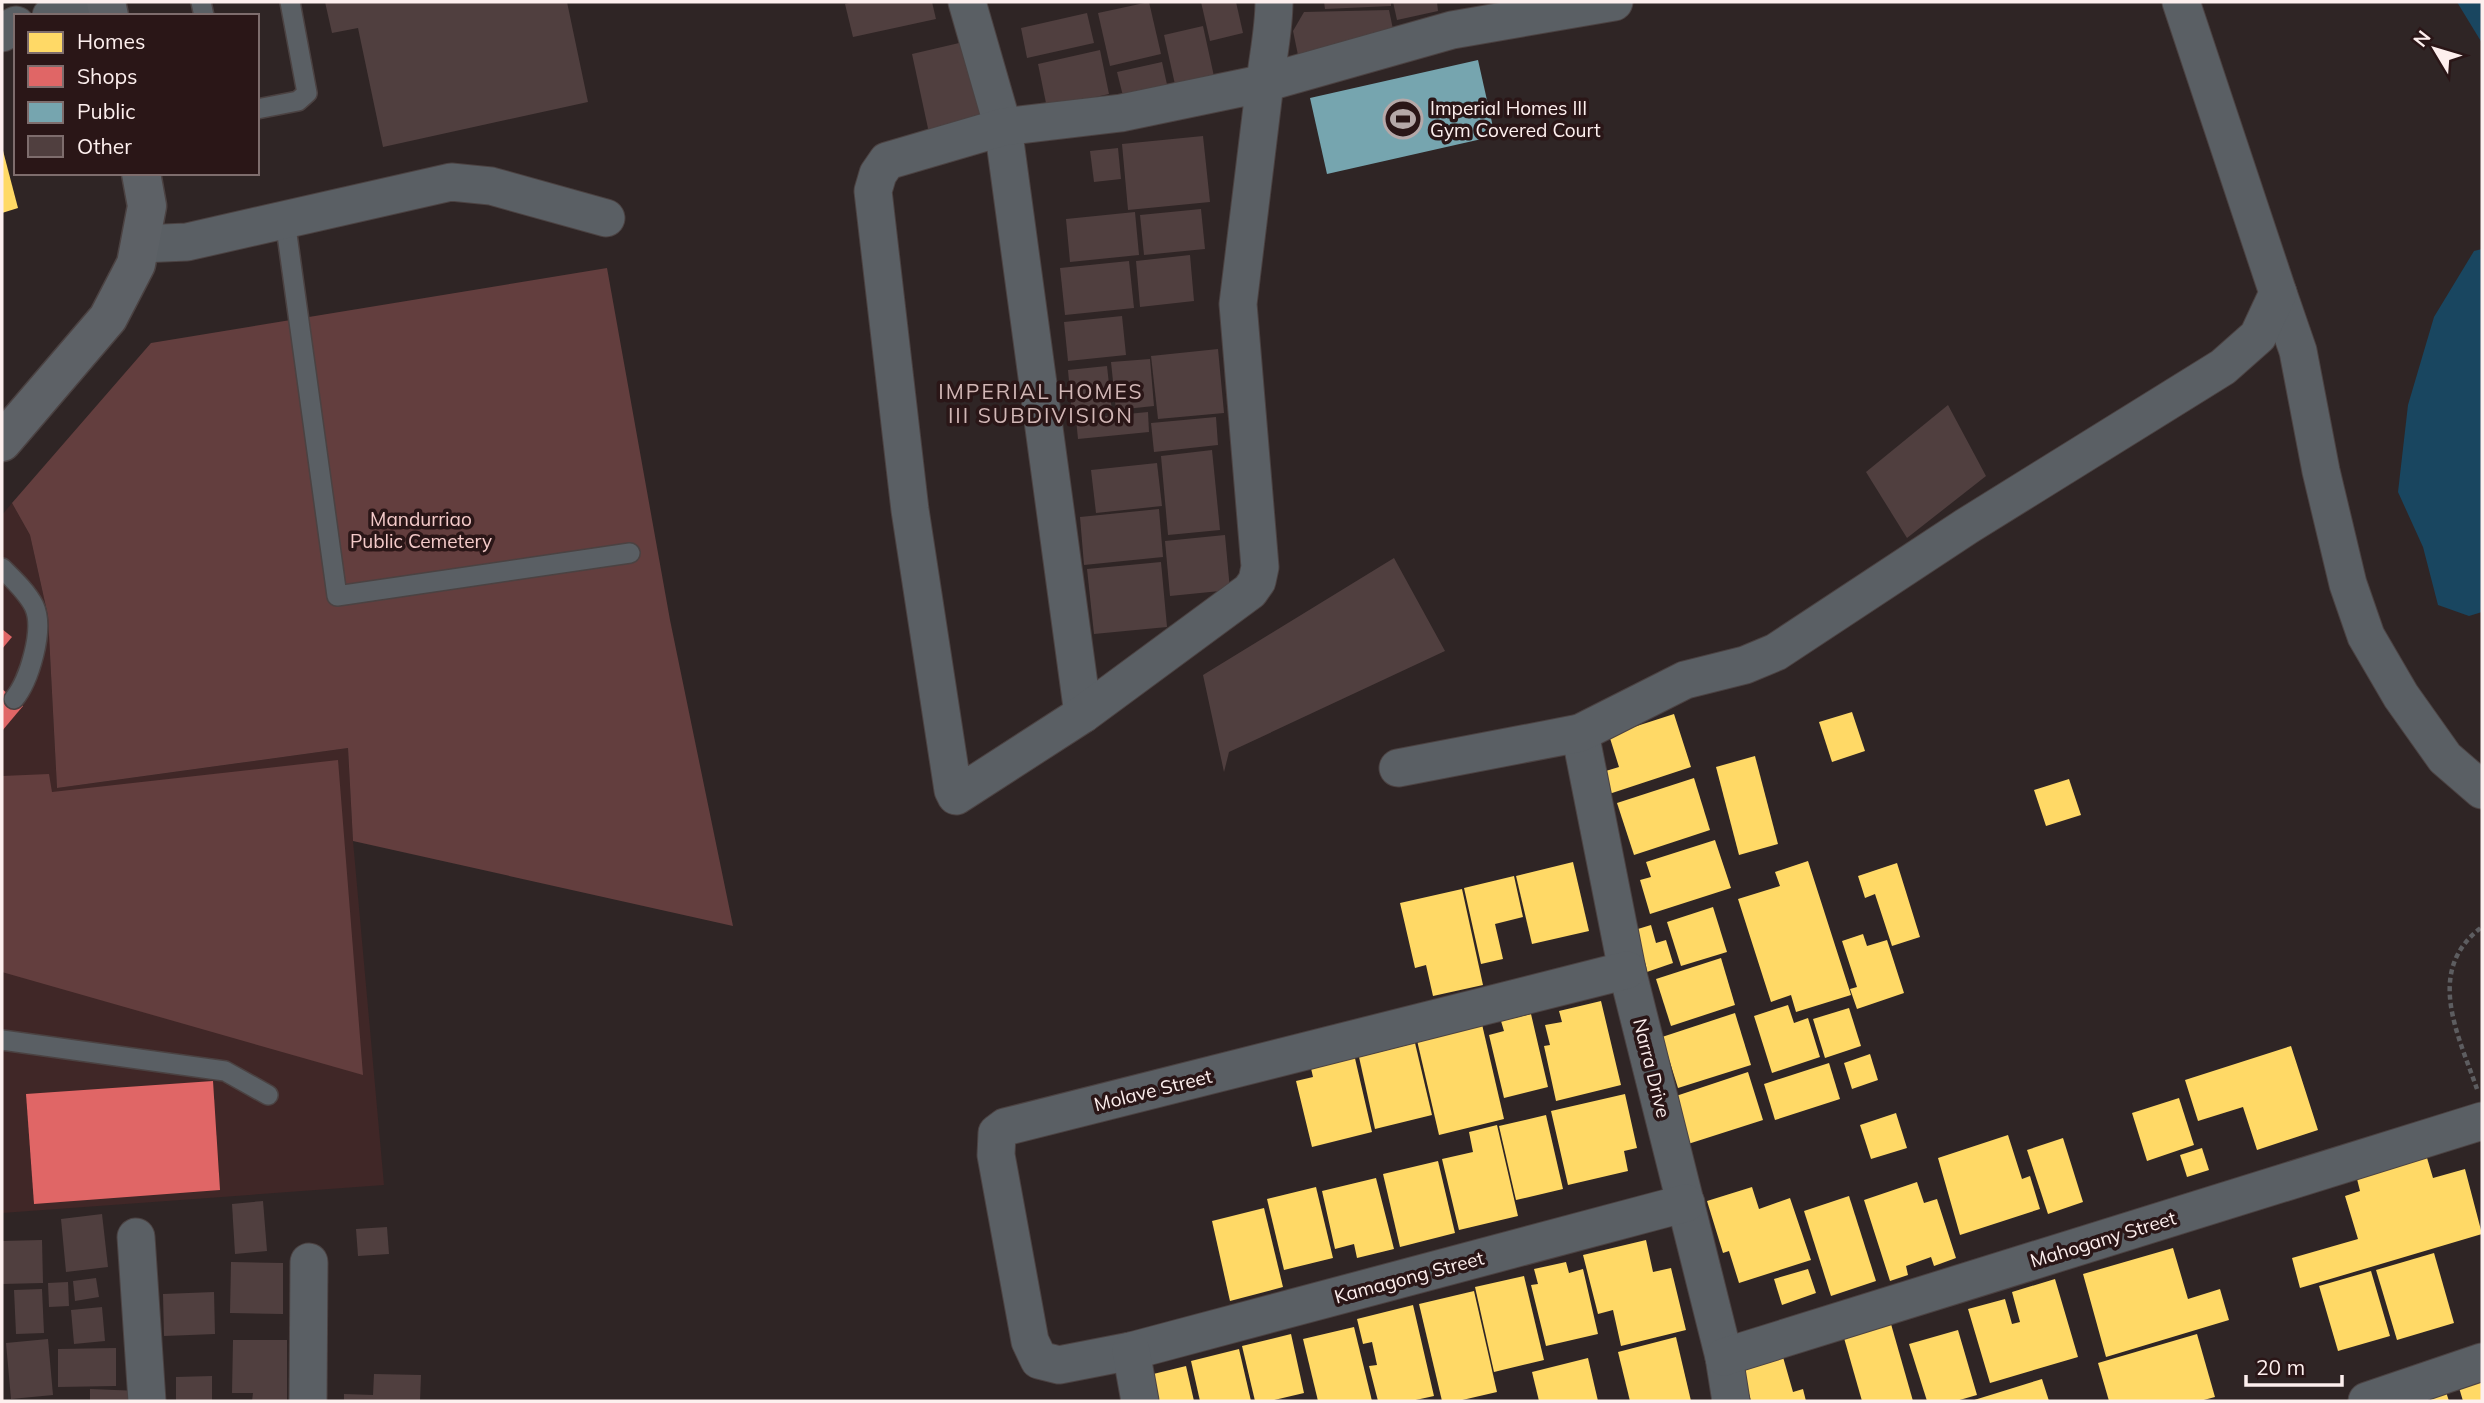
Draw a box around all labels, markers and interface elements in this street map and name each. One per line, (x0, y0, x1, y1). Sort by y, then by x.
legend (14, 14, 259, 175)
north arrow (2400, 14, 2470, 84)
text: N (2408, 25, 2435, 52)
text: Homes (77, 28, 145, 54)
text: Shops (77, 63, 137, 89)
place label: Imperial Homes III Gym Covered Court (1430, 96, 1601, 142)
text: Public (77, 98, 136, 124)
sports icon: Imperial Homes III Gym Covered Court (1382, 98, 1424, 140)
text: Other (77, 133, 132, 159)
district label: IMPERIAL HOMES III SUBDIVISION (938, 378, 1144, 428)
park label: Mandurriao Public Cemetery (350, 507, 492, 553)
street label: Narra Drive (1628, 1016, 1676, 1120)
street label: Molave Street (1092, 1064, 1215, 1116)
street label: Mahogany Street (2027, 1205, 2179, 1273)
street label: Kamagong Street (1332, 1245, 1487, 1309)
scale bar (2246, 1344, 2342, 1388)
text: 20 m (2256, 1354, 2305, 1380)

